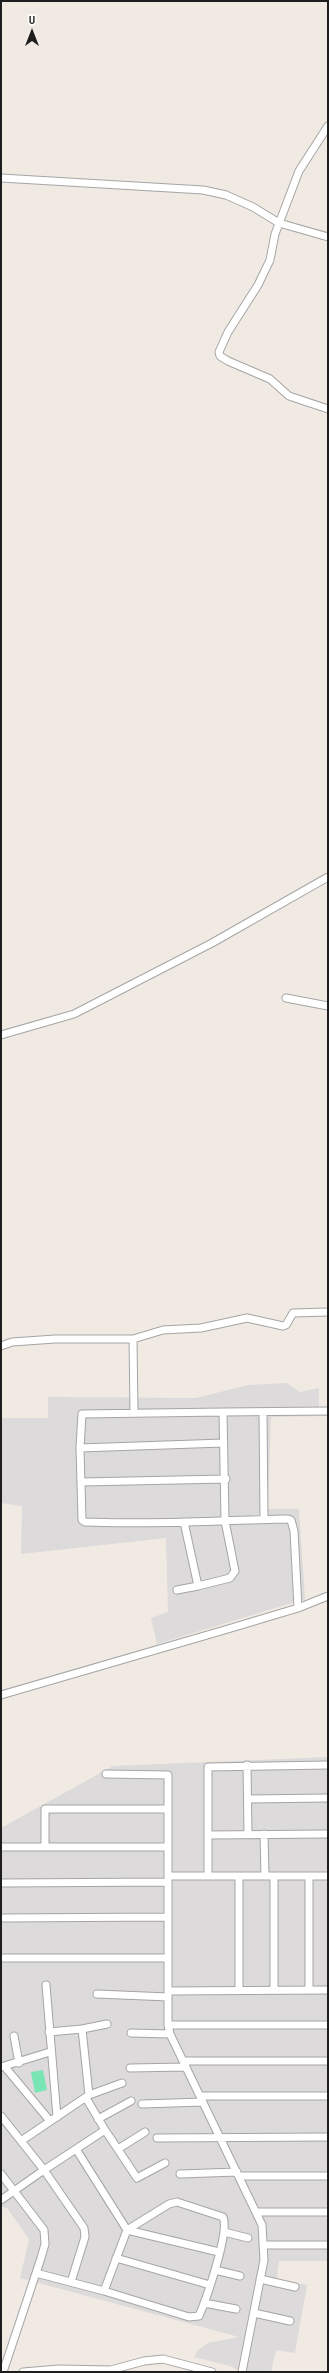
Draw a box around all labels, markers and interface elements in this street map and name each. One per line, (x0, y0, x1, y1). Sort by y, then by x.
north arrow (12, 12, 52, 52)
text: U (29, 13, 35, 27)

